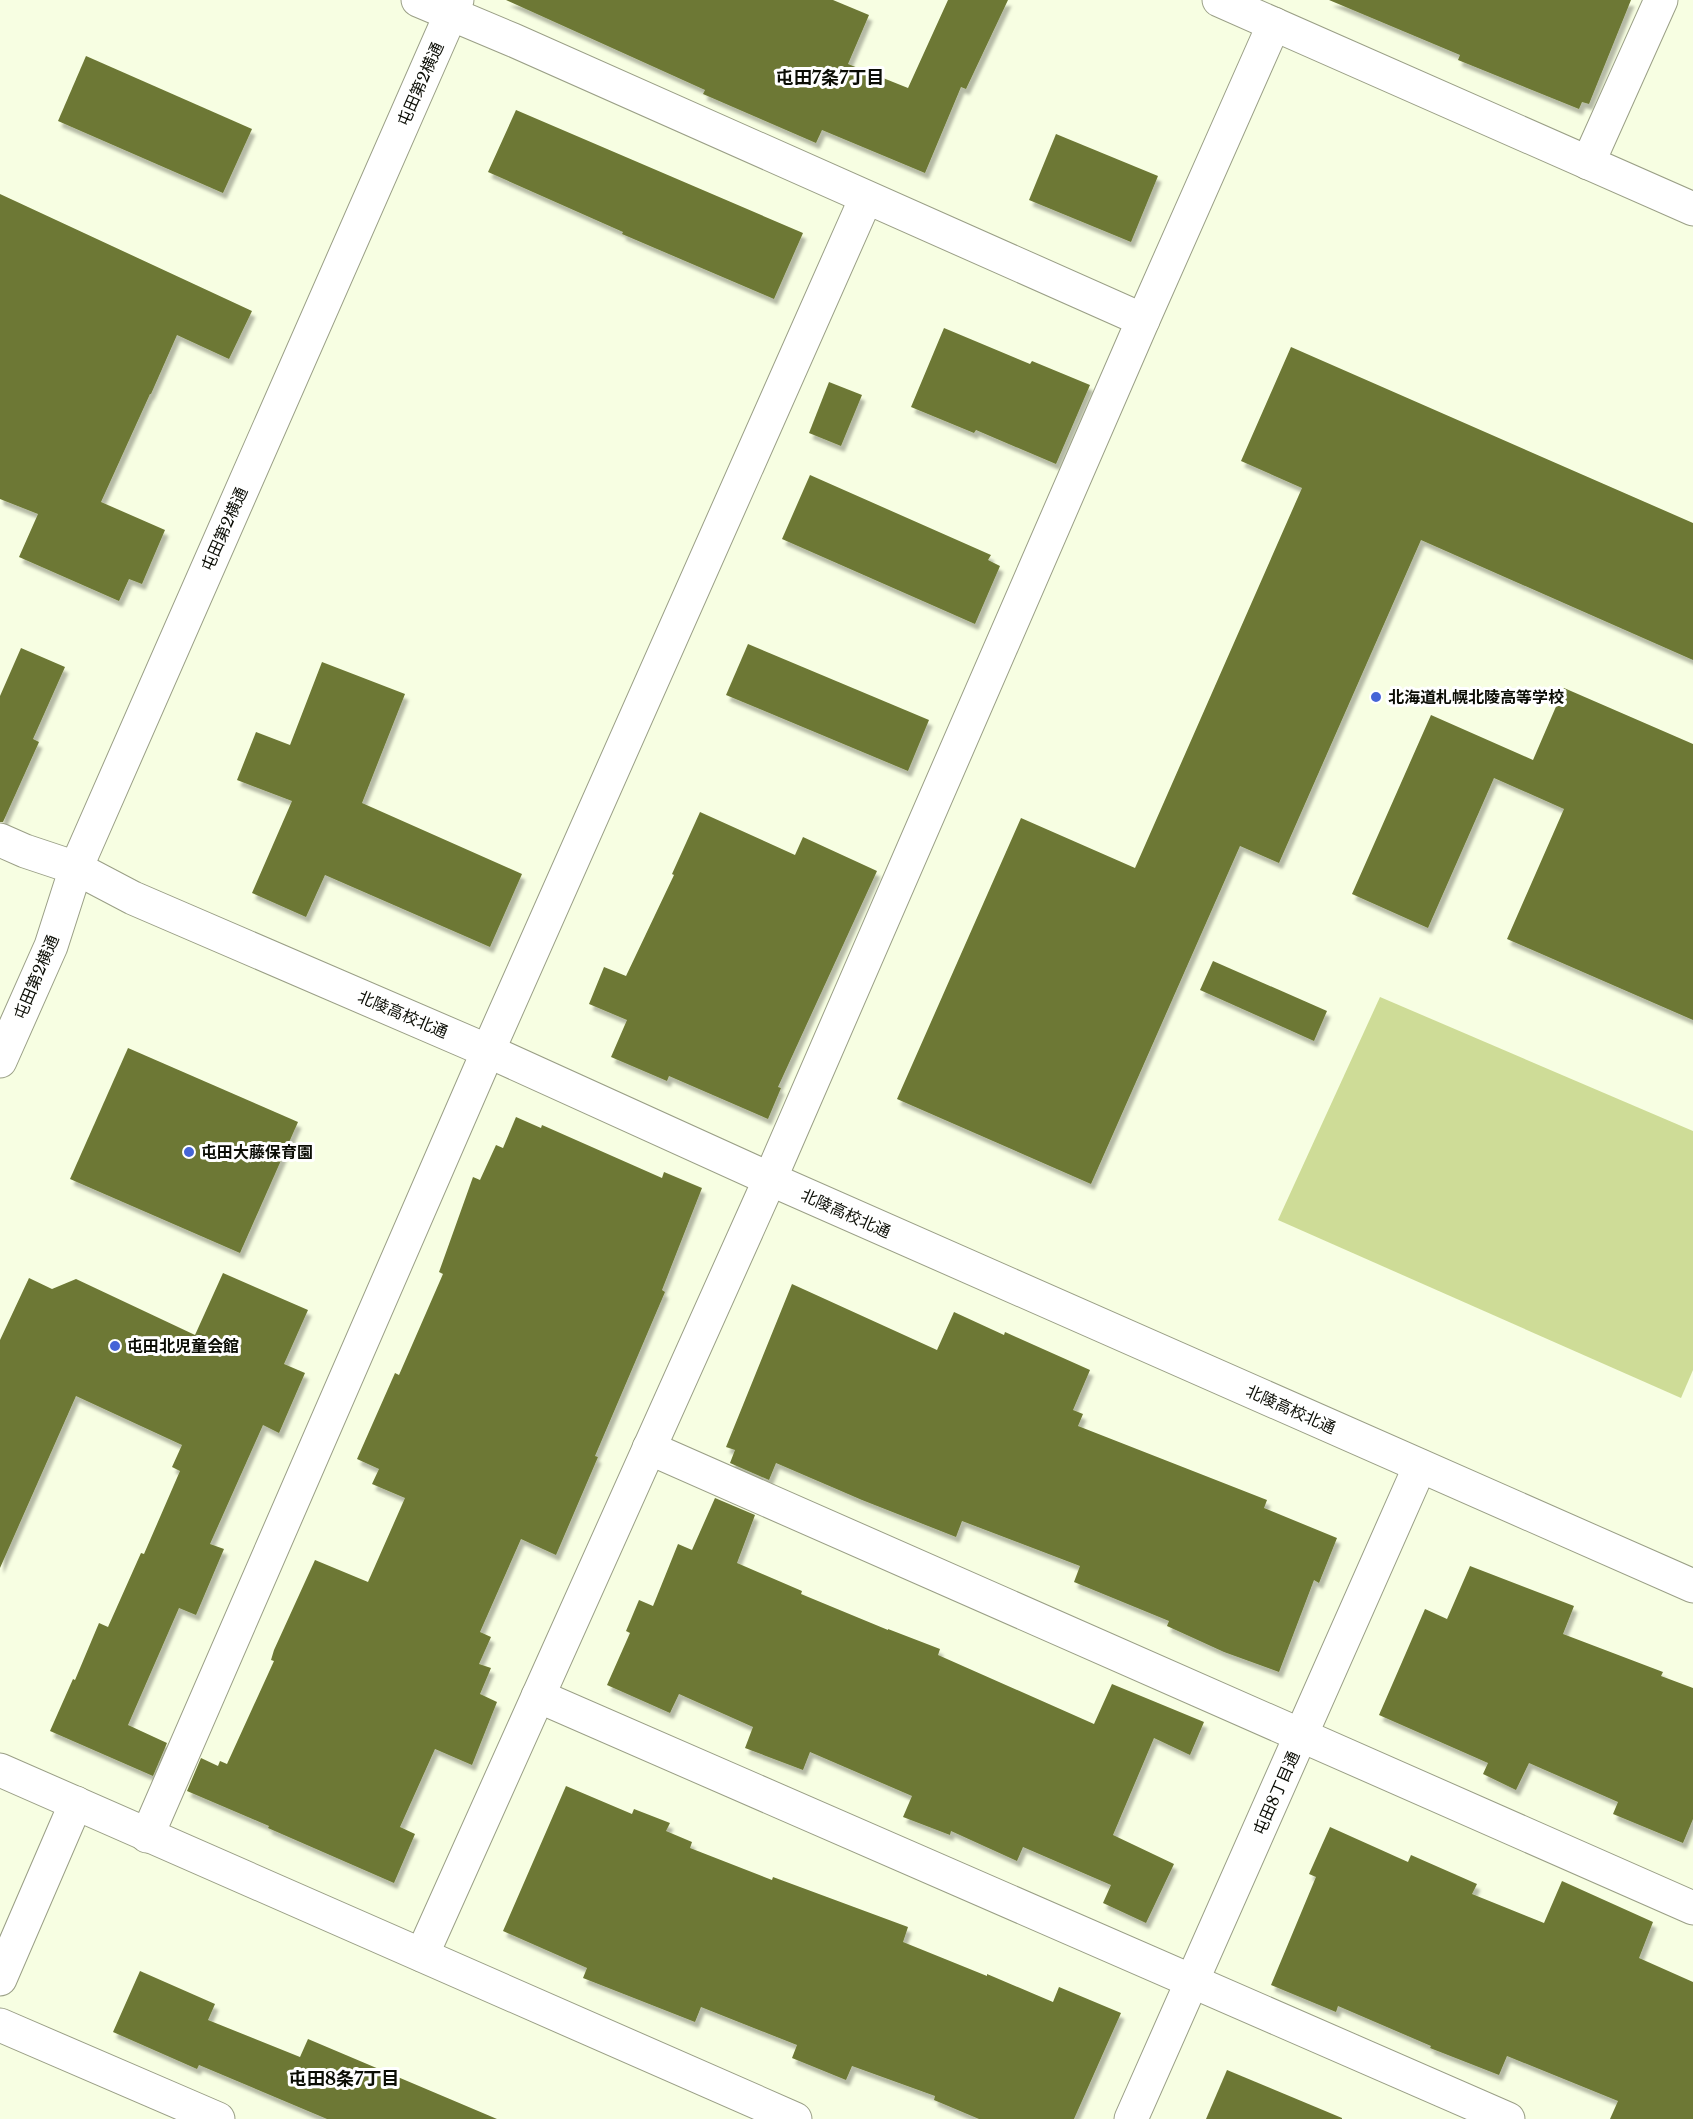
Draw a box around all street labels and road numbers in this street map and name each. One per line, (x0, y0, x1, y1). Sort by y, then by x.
street label: 屯田第2横通 (393, 39, 447, 129)
street label: 屯田第2横通 (197, 484, 251, 574)
street label: 屯田第2横通 (9, 932, 63, 1022)
street label: 北陵高校北通 (355, 986, 451, 1042)
street label: 北陵高校北通 (798, 1184, 894, 1242)
street label: 北陵高校北通 (1243, 1380, 1339, 1438)
street label: 屯田8丁目通 (1249, 1748, 1303, 1838)

